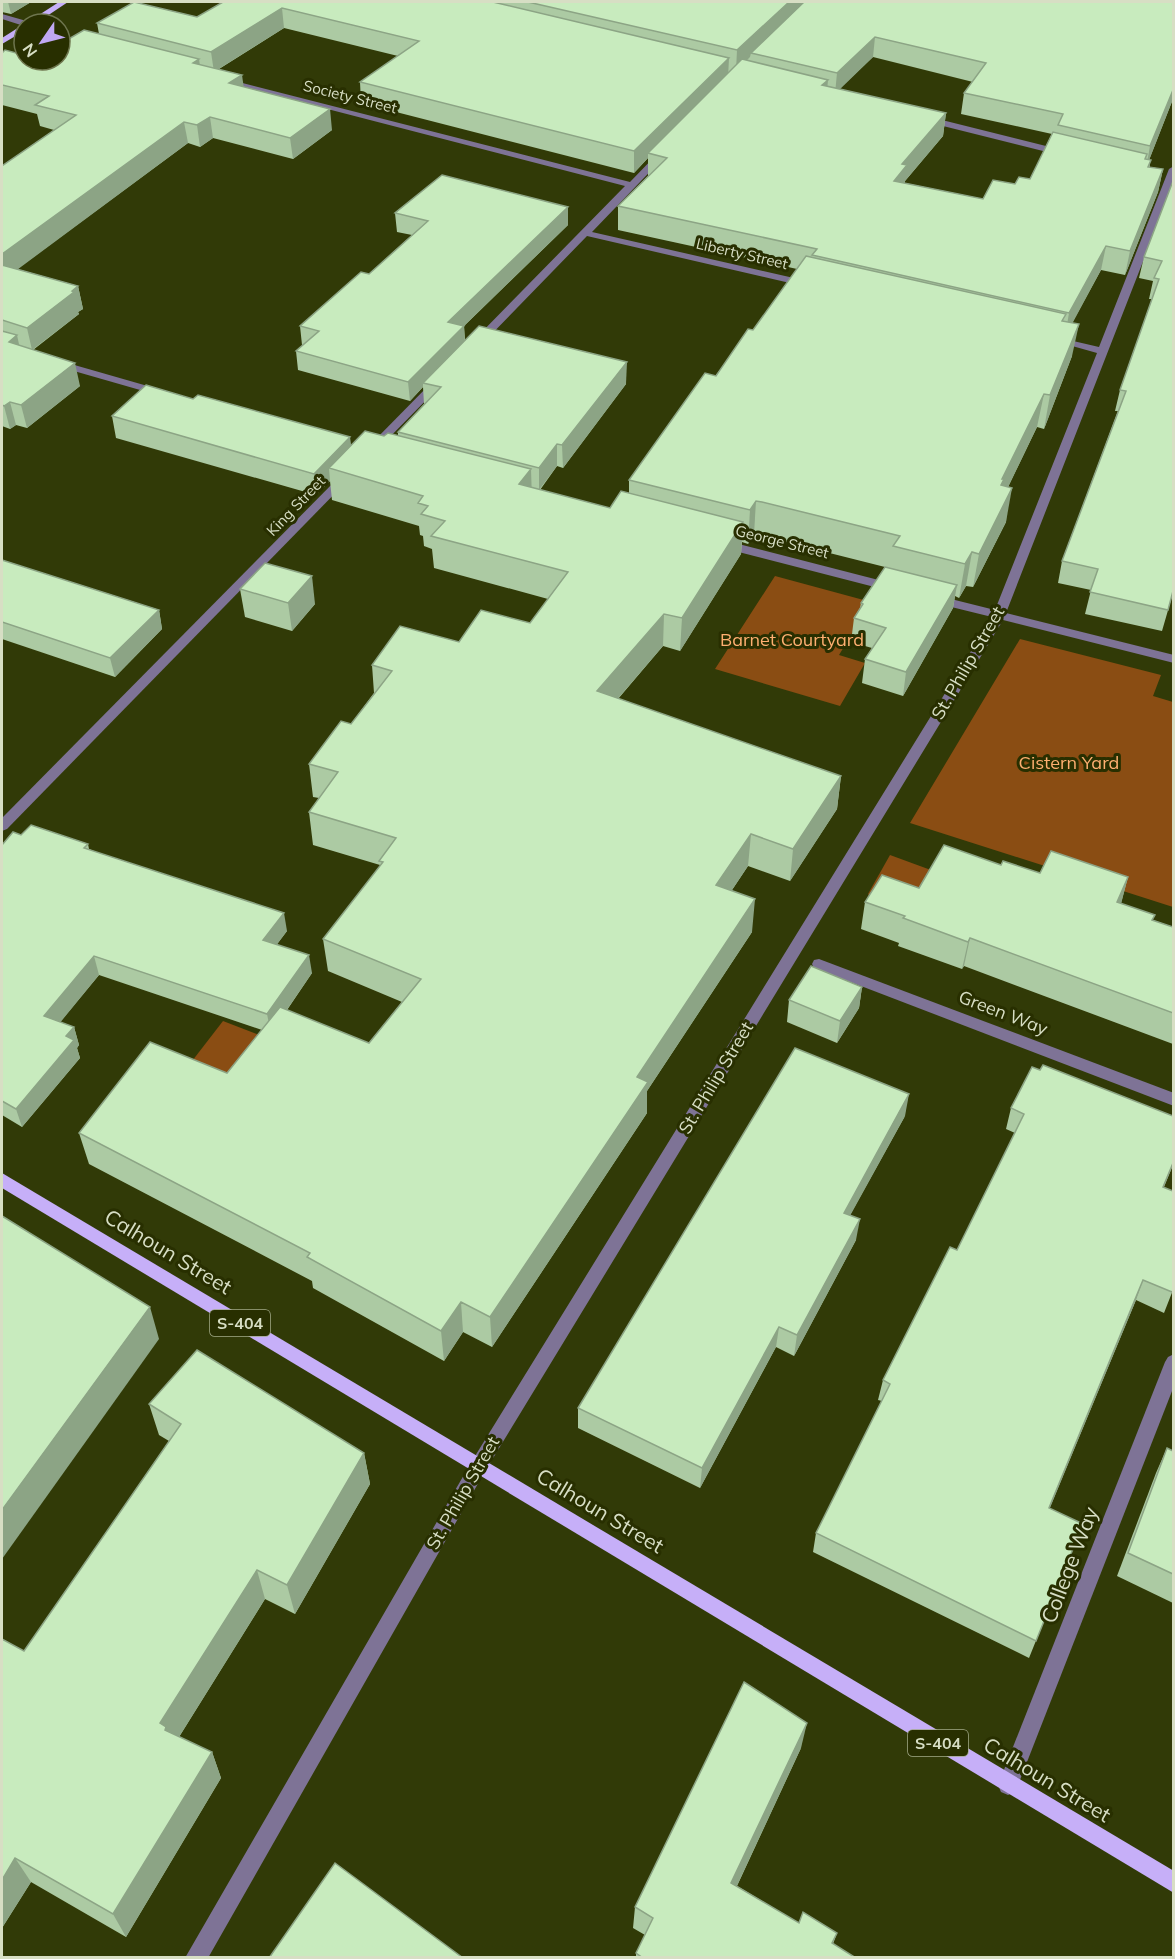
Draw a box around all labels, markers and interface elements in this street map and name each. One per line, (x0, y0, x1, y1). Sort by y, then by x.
north arrow (12, 12, 72, 72)
text: N (18, 40, 41, 61)
street label: Society Street (301, 76, 399, 117)
street label: Liberty Street (694, 234, 790, 273)
street label: King Street (262, 472, 329, 540)
street label: George Street (733, 521, 831, 562)
street label: St. Philip Street (926, 602, 1009, 723)
park label: Barnet Courtyard (720, 628, 864, 651)
park label: Cistern Yard (1019, 751, 1119, 774)
street label: Green Way (955, 985, 1051, 1040)
street label: St. Philip Street (673, 1017, 758, 1138)
street label: Calhoun Street (100, 1203, 237, 1299)
road number: S-404 (210, 1310, 270, 1336)
street label: St. Philip Street (421, 1432, 504, 1553)
street label: Calhoun Street (532, 1462, 669, 1558)
street label: College Way (1035, 1503, 1103, 1626)
road number: S-404 (908, 1730, 968, 1756)
street label: Calhoun Street (979, 1731, 1116, 1827)

